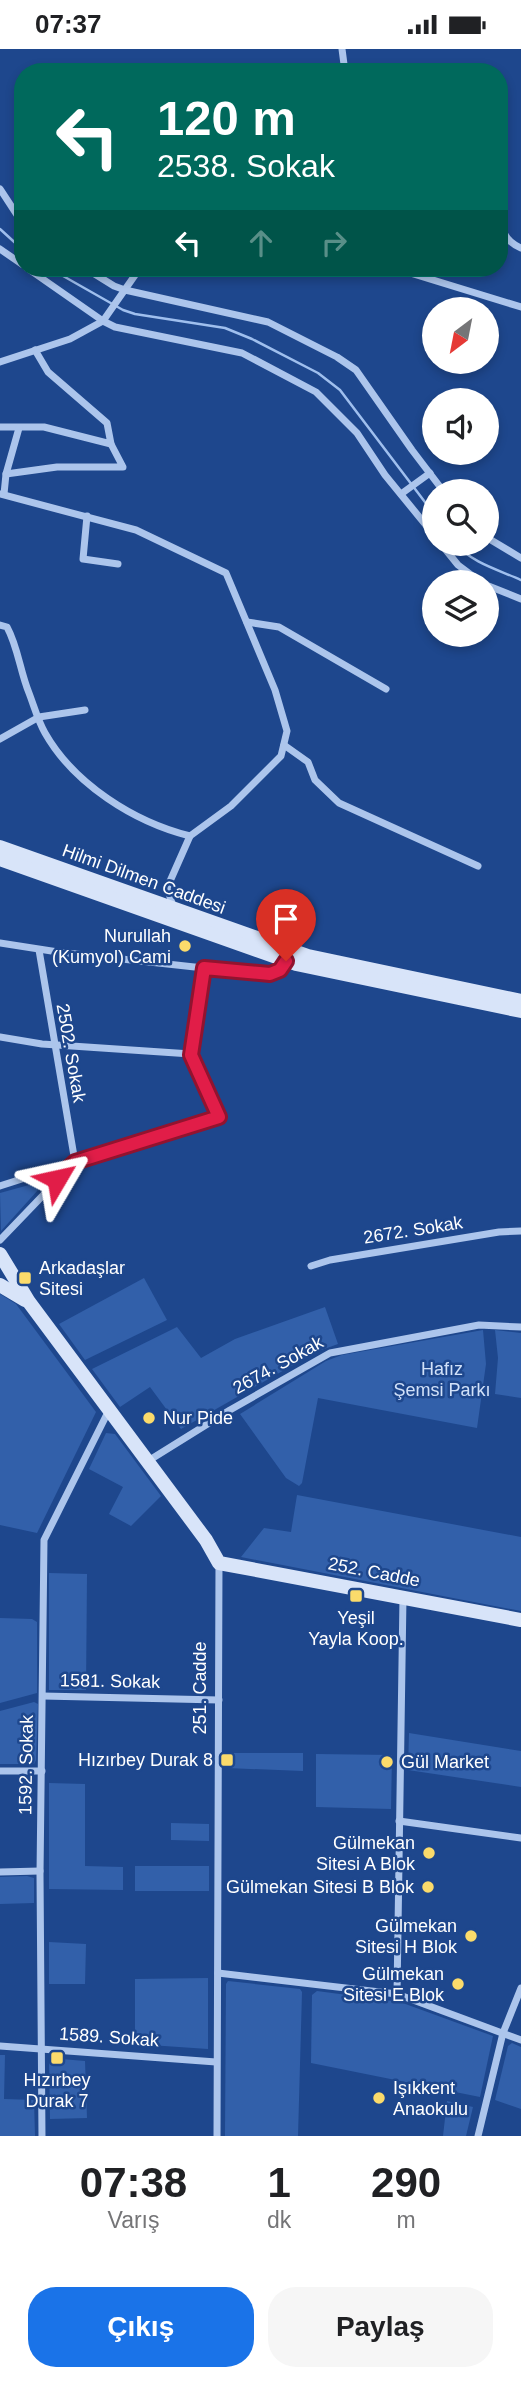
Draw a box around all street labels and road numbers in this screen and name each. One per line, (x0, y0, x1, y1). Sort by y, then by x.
street label: Hilmi Dilmen Caddesi (60, 840, 228, 918)
street label: 2502. Sokak (52, 1002, 90, 1105)
street label: 2672. Sokak (362, 1212, 465, 1248)
street label: 2674. Sokak (229, 1332, 327, 1398)
street label: 252. Cadde (326, 1553, 422, 1591)
street label: 251. Cadde (190, 1641, 210, 1735)
street label: 1581. Sokak (60, 1670, 161, 1692)
street label: 1592. Sokak (15, 1714, 37, 1815)
street label: 1589. Sokak (58, 2024, 161, 2051)

